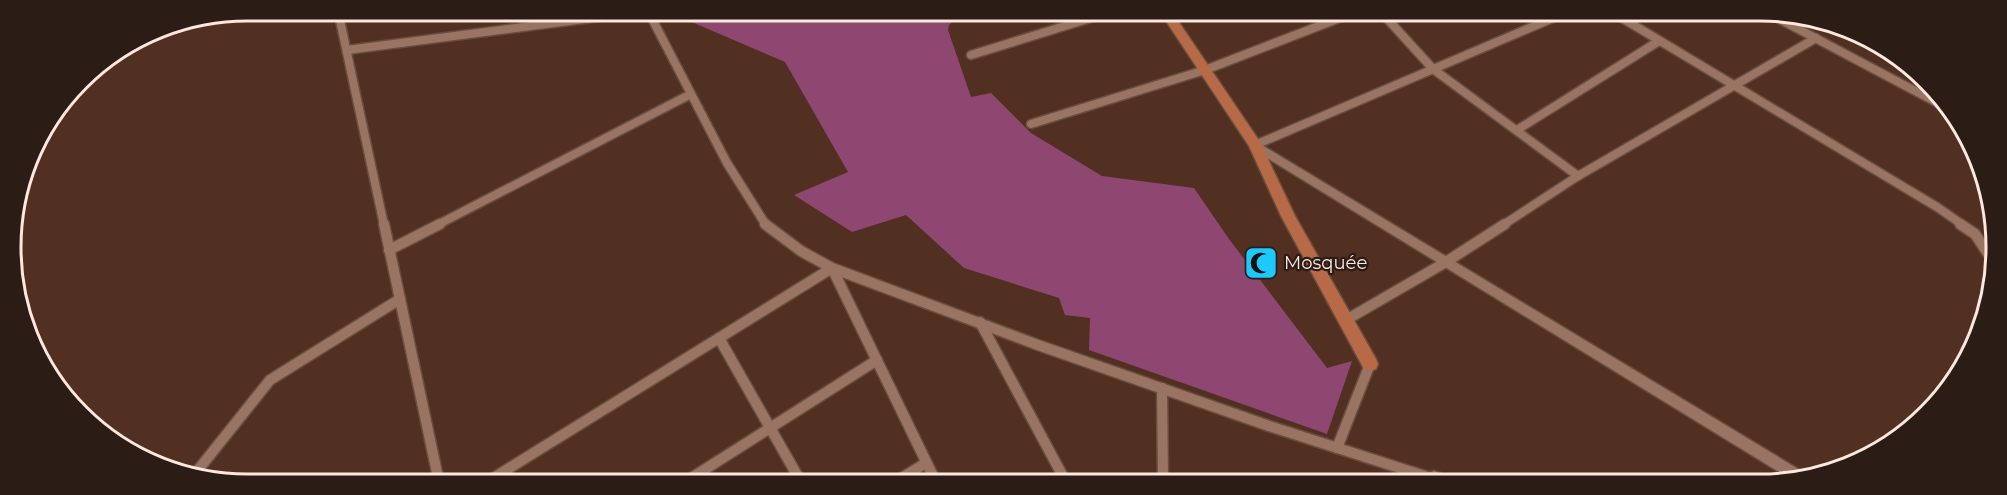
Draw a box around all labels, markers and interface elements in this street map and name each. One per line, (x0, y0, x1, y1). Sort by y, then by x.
mosque icon: Mosquée (1243, 245, 1279, 281)
place label: Mosquée (1284, 252, 1367, 274)

